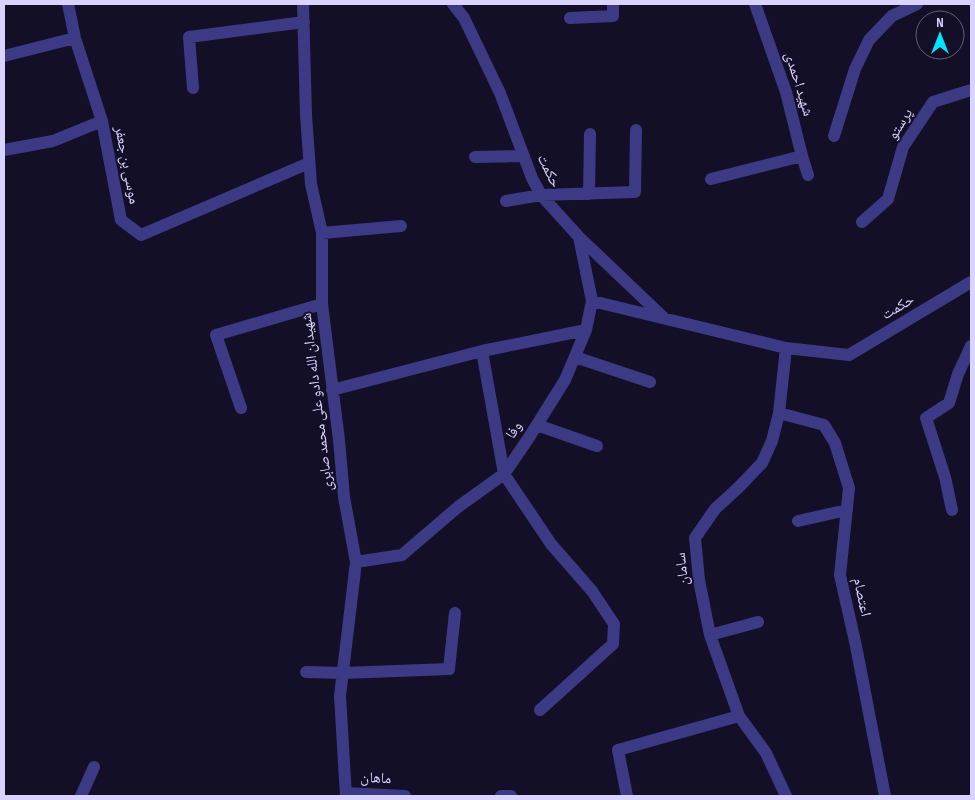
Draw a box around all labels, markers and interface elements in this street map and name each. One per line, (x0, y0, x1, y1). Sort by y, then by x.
north arrow (915, 10, 965, 60)
text: N (936, 14, 944, 31)
street label: شهید احمدی (780, 50, 818, 119)
street label: پرستو (883, 105, 917, 143)
street label: موسی بن جعفر (110, 123, 144, 206)
street label: حکمت (533, 151, 565, 191)
street label: حکمت (878, 290, 918, 324)
street label: شهیدان الله دادو علی محمد صابری (297, 312, 337, 492)
street label: وفا (501, 418, 527, 442)
street label: سامان (671, 551, 693, 587)
street label: اعتصام (849, 576, 875, 618)
street label: ماهان (360, 768, 392, 788)

